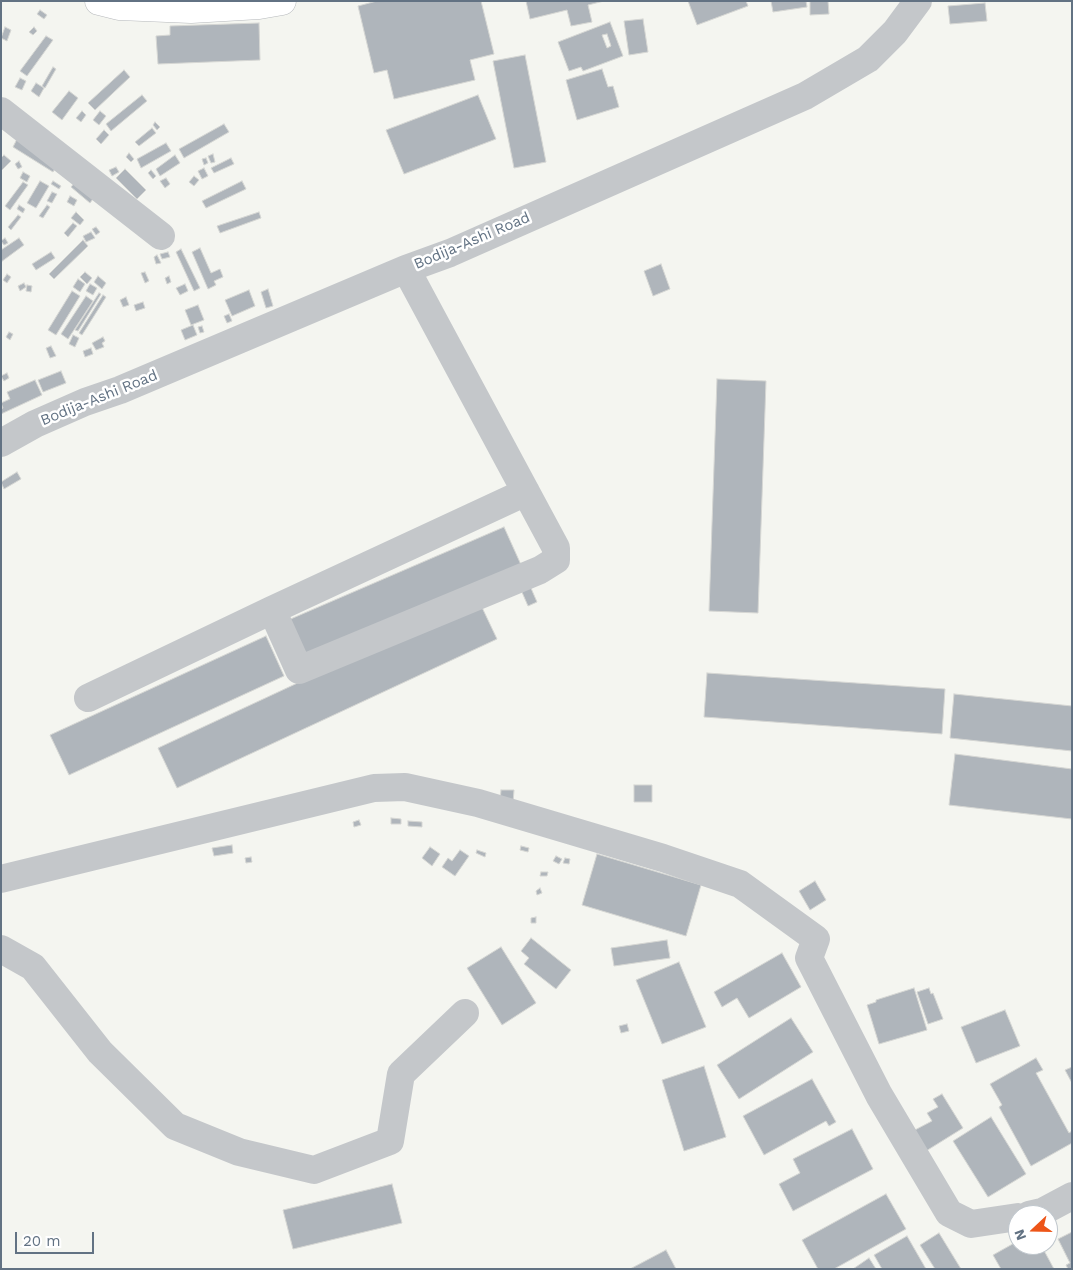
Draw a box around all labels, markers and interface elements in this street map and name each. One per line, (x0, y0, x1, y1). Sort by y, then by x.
street label: Bodija-Ashi Road (411, 208, 533, 274)
street label: Bodija-Ashi Road (38, 366, 160, 430)
north arrow (1008, 1205, 1058, 1255)
scale bar (18, 1222, 96, 1254)
text: N (1011, 1227, 1029, 1243)
text: 20 m (23, 1232, 61, 1250)

